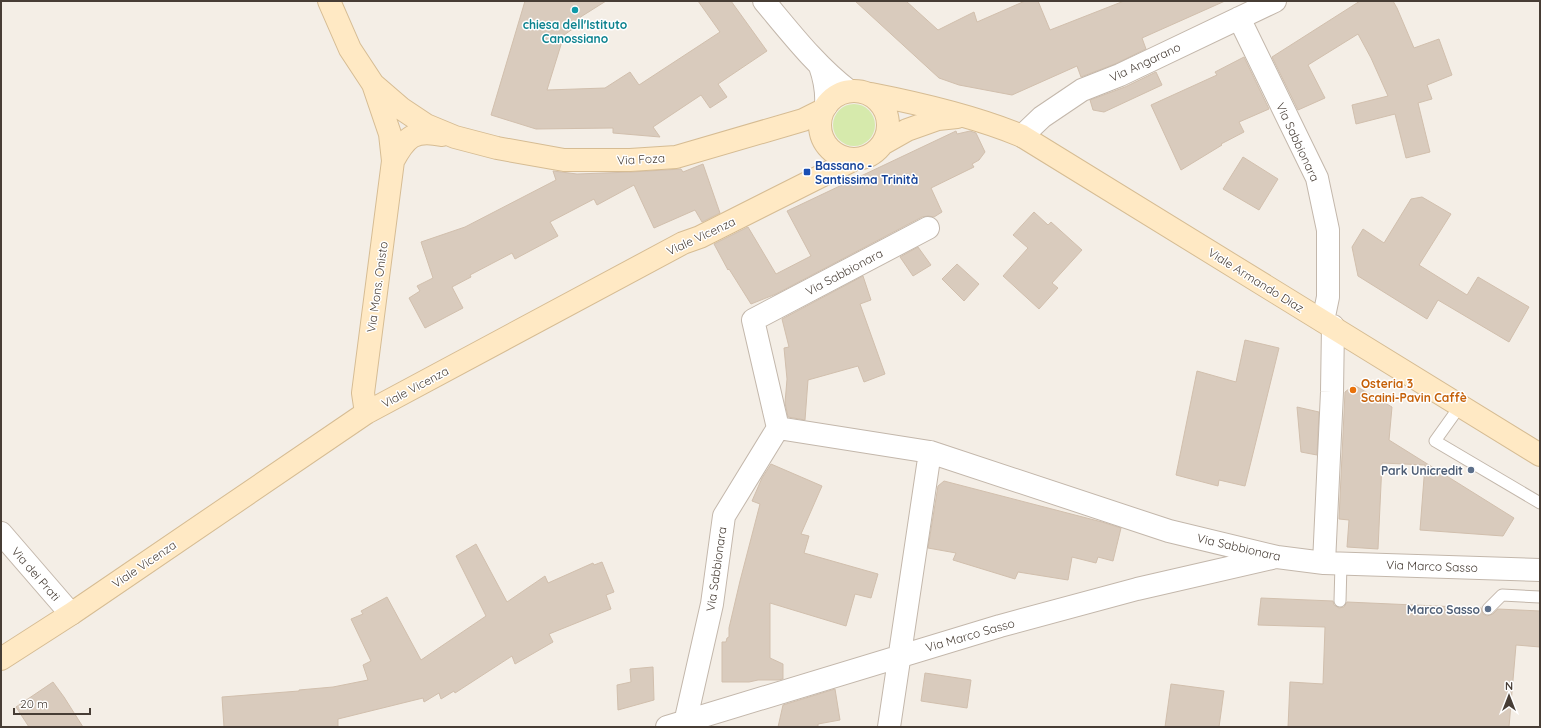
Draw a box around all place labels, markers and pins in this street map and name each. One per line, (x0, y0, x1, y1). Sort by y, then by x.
marker: chiesa dell'Istituto Canossiano (570, 5, 580, 15)
place label: chiesa dell'Istituto Canossiano (523, 17, 628, 46)
place label: Bassano - Santissima Trinità (815, 158, 918, 187)
marker: Bassano - Santissima Trinità (802, 167, 812, 177)
place label: Osteria 3 Scaini-Pavin Caffè (1361, 376, 1467, 405)
marker: Osteria 3 Scaini-Pavin Caffè (1348, 385, 1358, 395)
place label: Park Unicredit (1381, 463, 1463, 478)
marker: Park Unicredit (1466, 465, 1476, 475)
place label: Marco Sasso (1407, 602, 1481, 617)
marker: Marco Sasso (1483, 604, 1493, 614)

